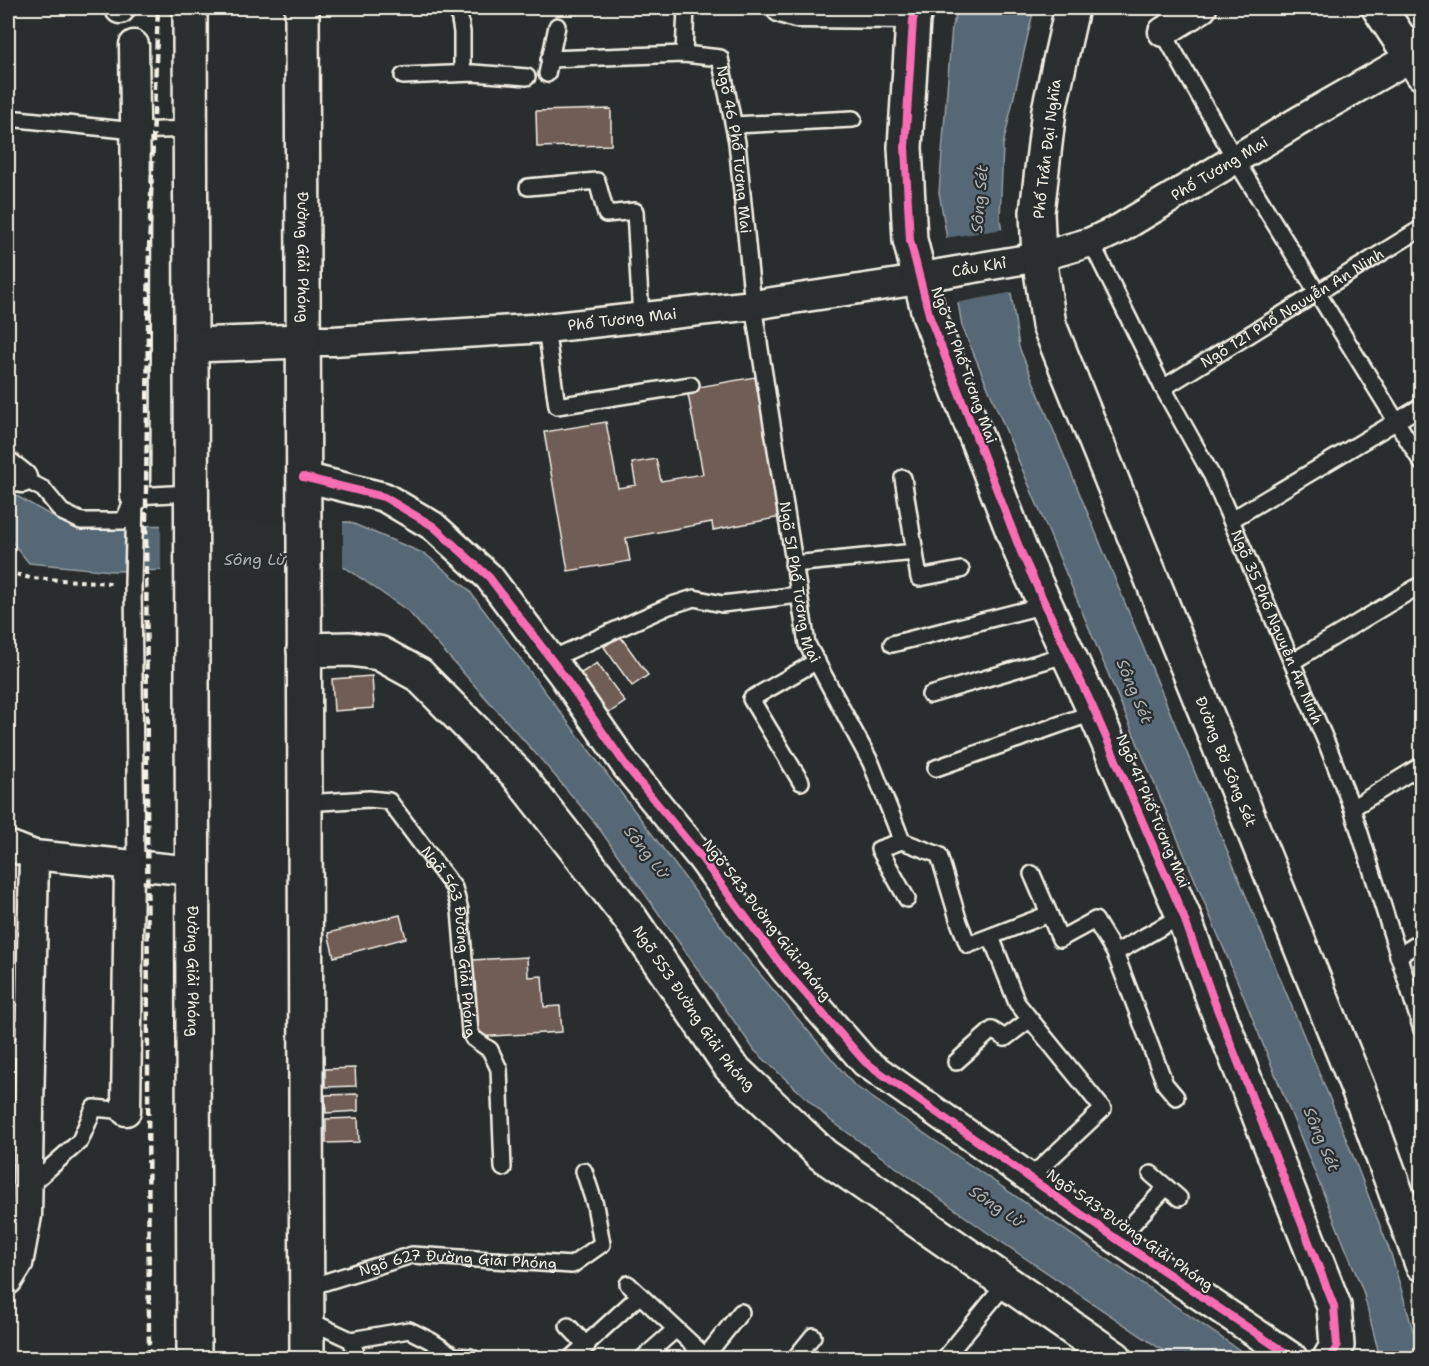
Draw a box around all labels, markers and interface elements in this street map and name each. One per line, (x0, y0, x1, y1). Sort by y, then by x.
street label: Ngõ 46 Phố Tương Mai (712, 63, 756, 235)
street label: Phố Trần Đại Nghĩa (1028, 77, 1066, 220)
street label: Phố Tương Mai (1167, 132, 1272, 206)
water label: Sông Sét (966, 164, 993, 234)
street label: Đường Giải Phóng (293, 191, 313, 323)
street label: Ngõ 121 Phố Nguyễn An Ninh (1197, 244, 1388, 372)
street label: Cầu Khỉ (950, 253, 1008, 282)
street label: Ngõ 41 Phố Tương Mai (926, 284, 1002, 446)
street label: Phố Tương Mai (566, 304, 678, 336)
street label: Ngõ 51 Phố Tương Mai (774, 500, 825, 666)
street label: Ngõ 35 Phố Nguyễn An Ninh (1226, 527, 1327, 728)
water label: Sông Lừ (224, 549, 288, 570)
water label: Sông Sét (1112, 656, 1158, 727)
street label: Đường Bờ Sông Sét (1190, 693, 1261, 830)
street label: Ngõ 41 Phố Tương Mai (1111, 731, 1195, 891)
water label: Sông Lừ (619, 821, 675, 885)
street label: Ngõ 543 Đường Giải Phóng (698, 835, 836, 1005)
street label: Ngõ 563 Đường Giải Phóng (416, 842, 481, 1041)
street label: Đường Giải Phóng (183, 905, 203, 1037)
street label: Ngõ 553 Đường Giải Phóng (628, 922, 760, 1095)
water label: Sông Sét (1299, 1104, 1345, 1175)
street label: Ngõ 543 Đường Giải Phóng (1043, 1165, 1217, 1295)
water label: Sông Lừ (965, 1180, 1030, 1233)
street label: Ngõ 627 Đường Giải Phóng (356, 1245, 558, 1281)

